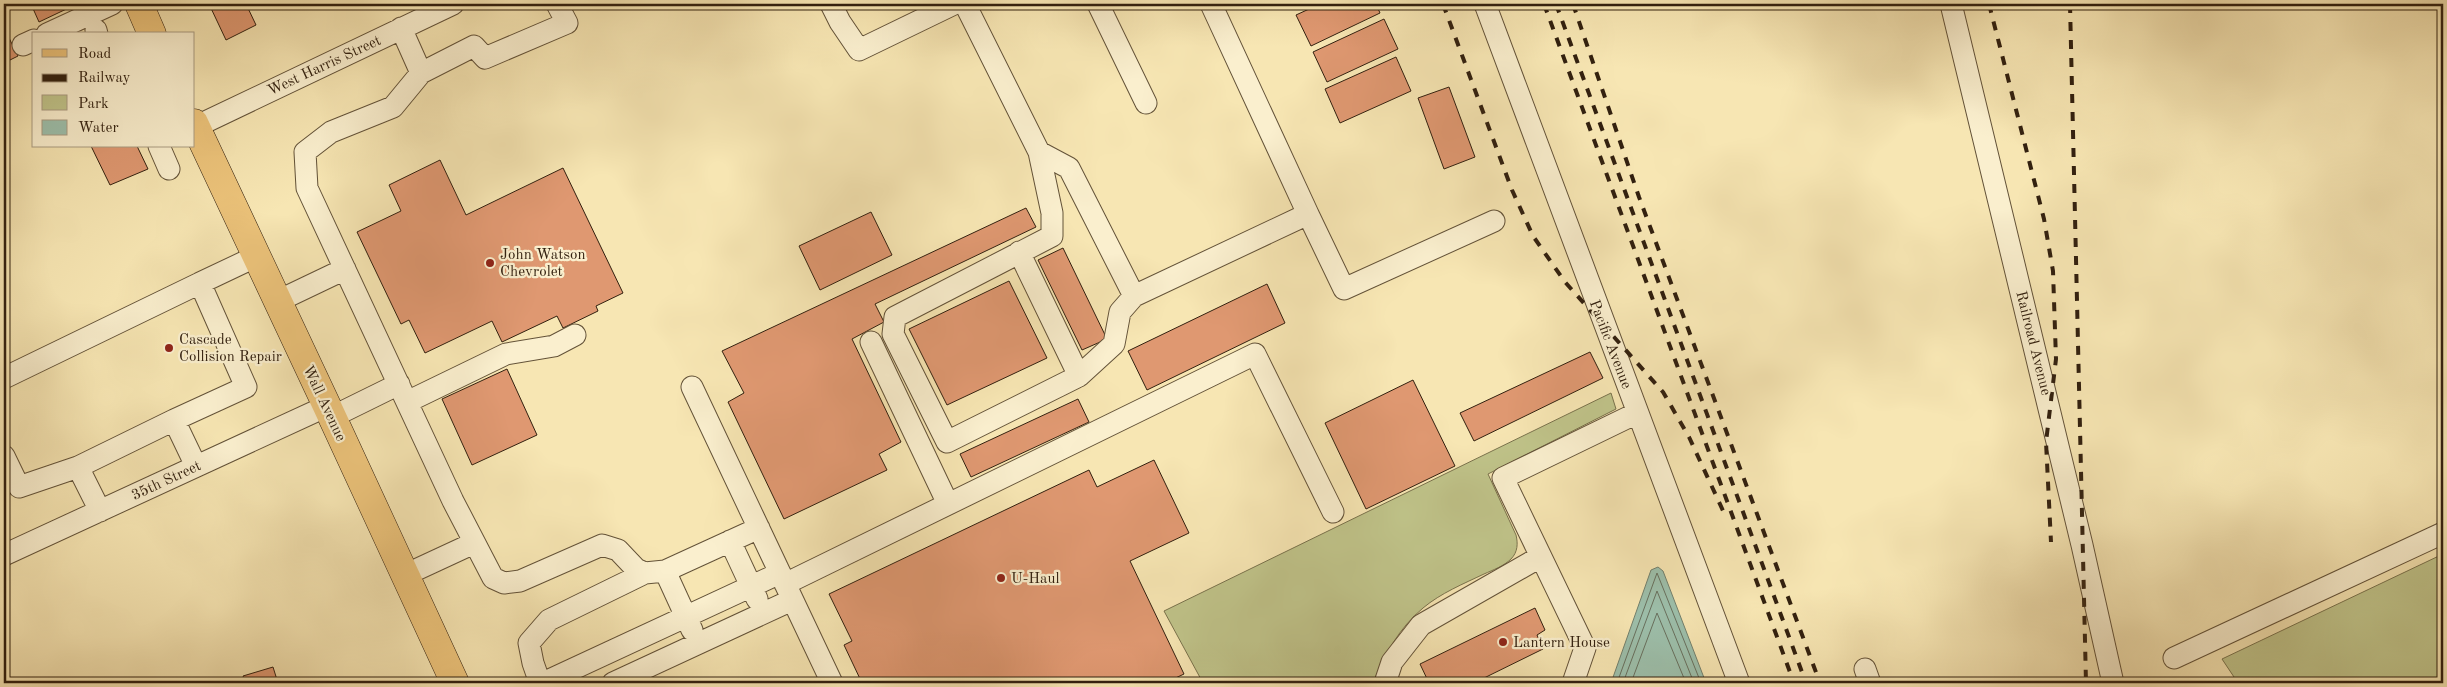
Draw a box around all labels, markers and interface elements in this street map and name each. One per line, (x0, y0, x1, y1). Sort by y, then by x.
legend (32, 32, 195, 148)
street label: West Harris Street (266, 33, 384, 99)
text: Road (78, 47, 112, 62)
text: Railway (78, 71, 131, 86)
text: Park (78, 97, 109, 112)
text: Water (78, 121, 119, 136)
place label: John Watson Chevrolet (500, 248, 586, 280)
marker: John Watson Chevrolet (484, 257, 496, 269)
street label: Railroad Avenue (2012, 290, 2053, 397)
street label: Pacific Avenue (1586, 298, 1633, 391)
place label: Cascade Collision Repair (179, 333, 282, 365)
marker: Cascade Collision Repair (163, 342, 175, 354)
street label: Wall Avenue (299, 363, 348, 444)
street label: 35th Street (130, 459, 204, 504)
marker: U-Haul (995, 572, 1007, 584)
place label: U-Haul (1011, 572, 1060, 587)
marker: Lantern House (1497, 636, 1509, 648)
place label: Lantern House (1513, 636, 1610, 651)

